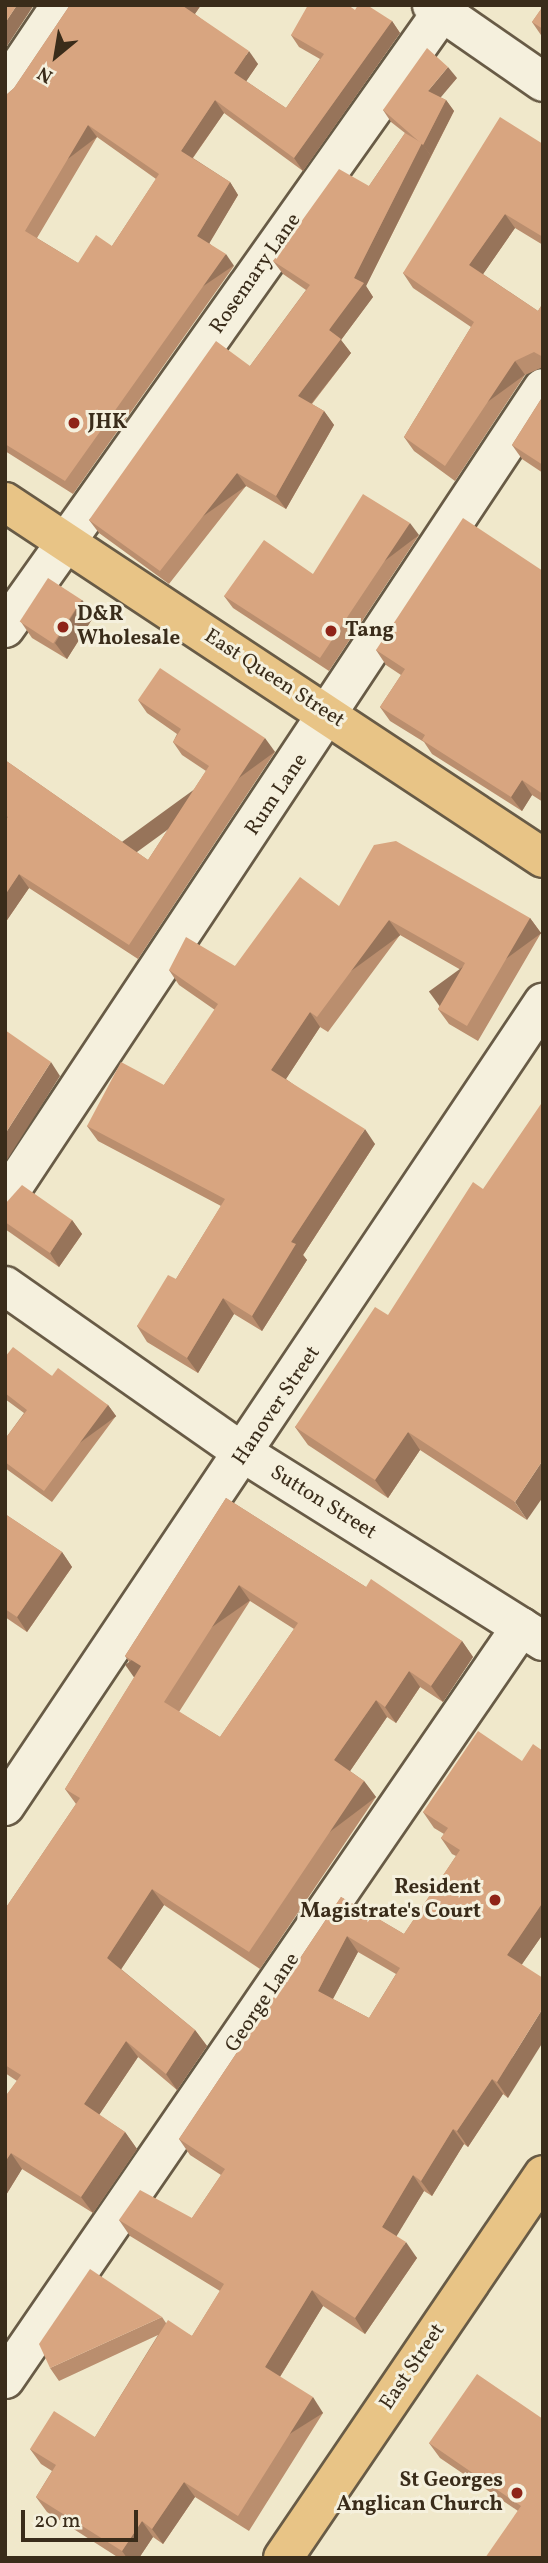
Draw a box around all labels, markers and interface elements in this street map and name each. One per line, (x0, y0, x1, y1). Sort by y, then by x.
north arrow (21, 21, 91, 91)
text: N (33, 59, 58, 89)
street label: Rosemary Lane (205, 209, 307, 339)
place label: JHK (88, 410, 127, 436)
marker: JHK (66, 415, 82, 431)
place label: D&R Wholesale (77, 602, 180, 652)
place label: Tang (345, 618, 394, 644)
marker: D&R Wholesale (55, 619, 71, 635)
marker: Tang (323, 623, 339, 639)
street label: East Queen Street (199, 624, 349, 734)
street label: Rum Lane (240, 749, 314, 841)
street label: Hanover Street (228, 1341, 326, 1471)
street label: Sutton Street (265, 1460, 381, 1546)
place label: Resident Magistrate's Court (300, 1875, 481, 1925)
marker: Resident Magistrate's Court (487, 1892, 503, 1908)
street label: George Lane (220, 1948, 306, 2058)
street label: East Street (375, 2319, 451, 2415)
place label: St Georges Anglican Church (336, 2468, 503, 2518)
marker: St Georges Anglican Church (509, 2485, 525, 2501)
scale bar (24, 2496, 142, 2540)
text: 20 m (34, 2507, 80, 2536)

